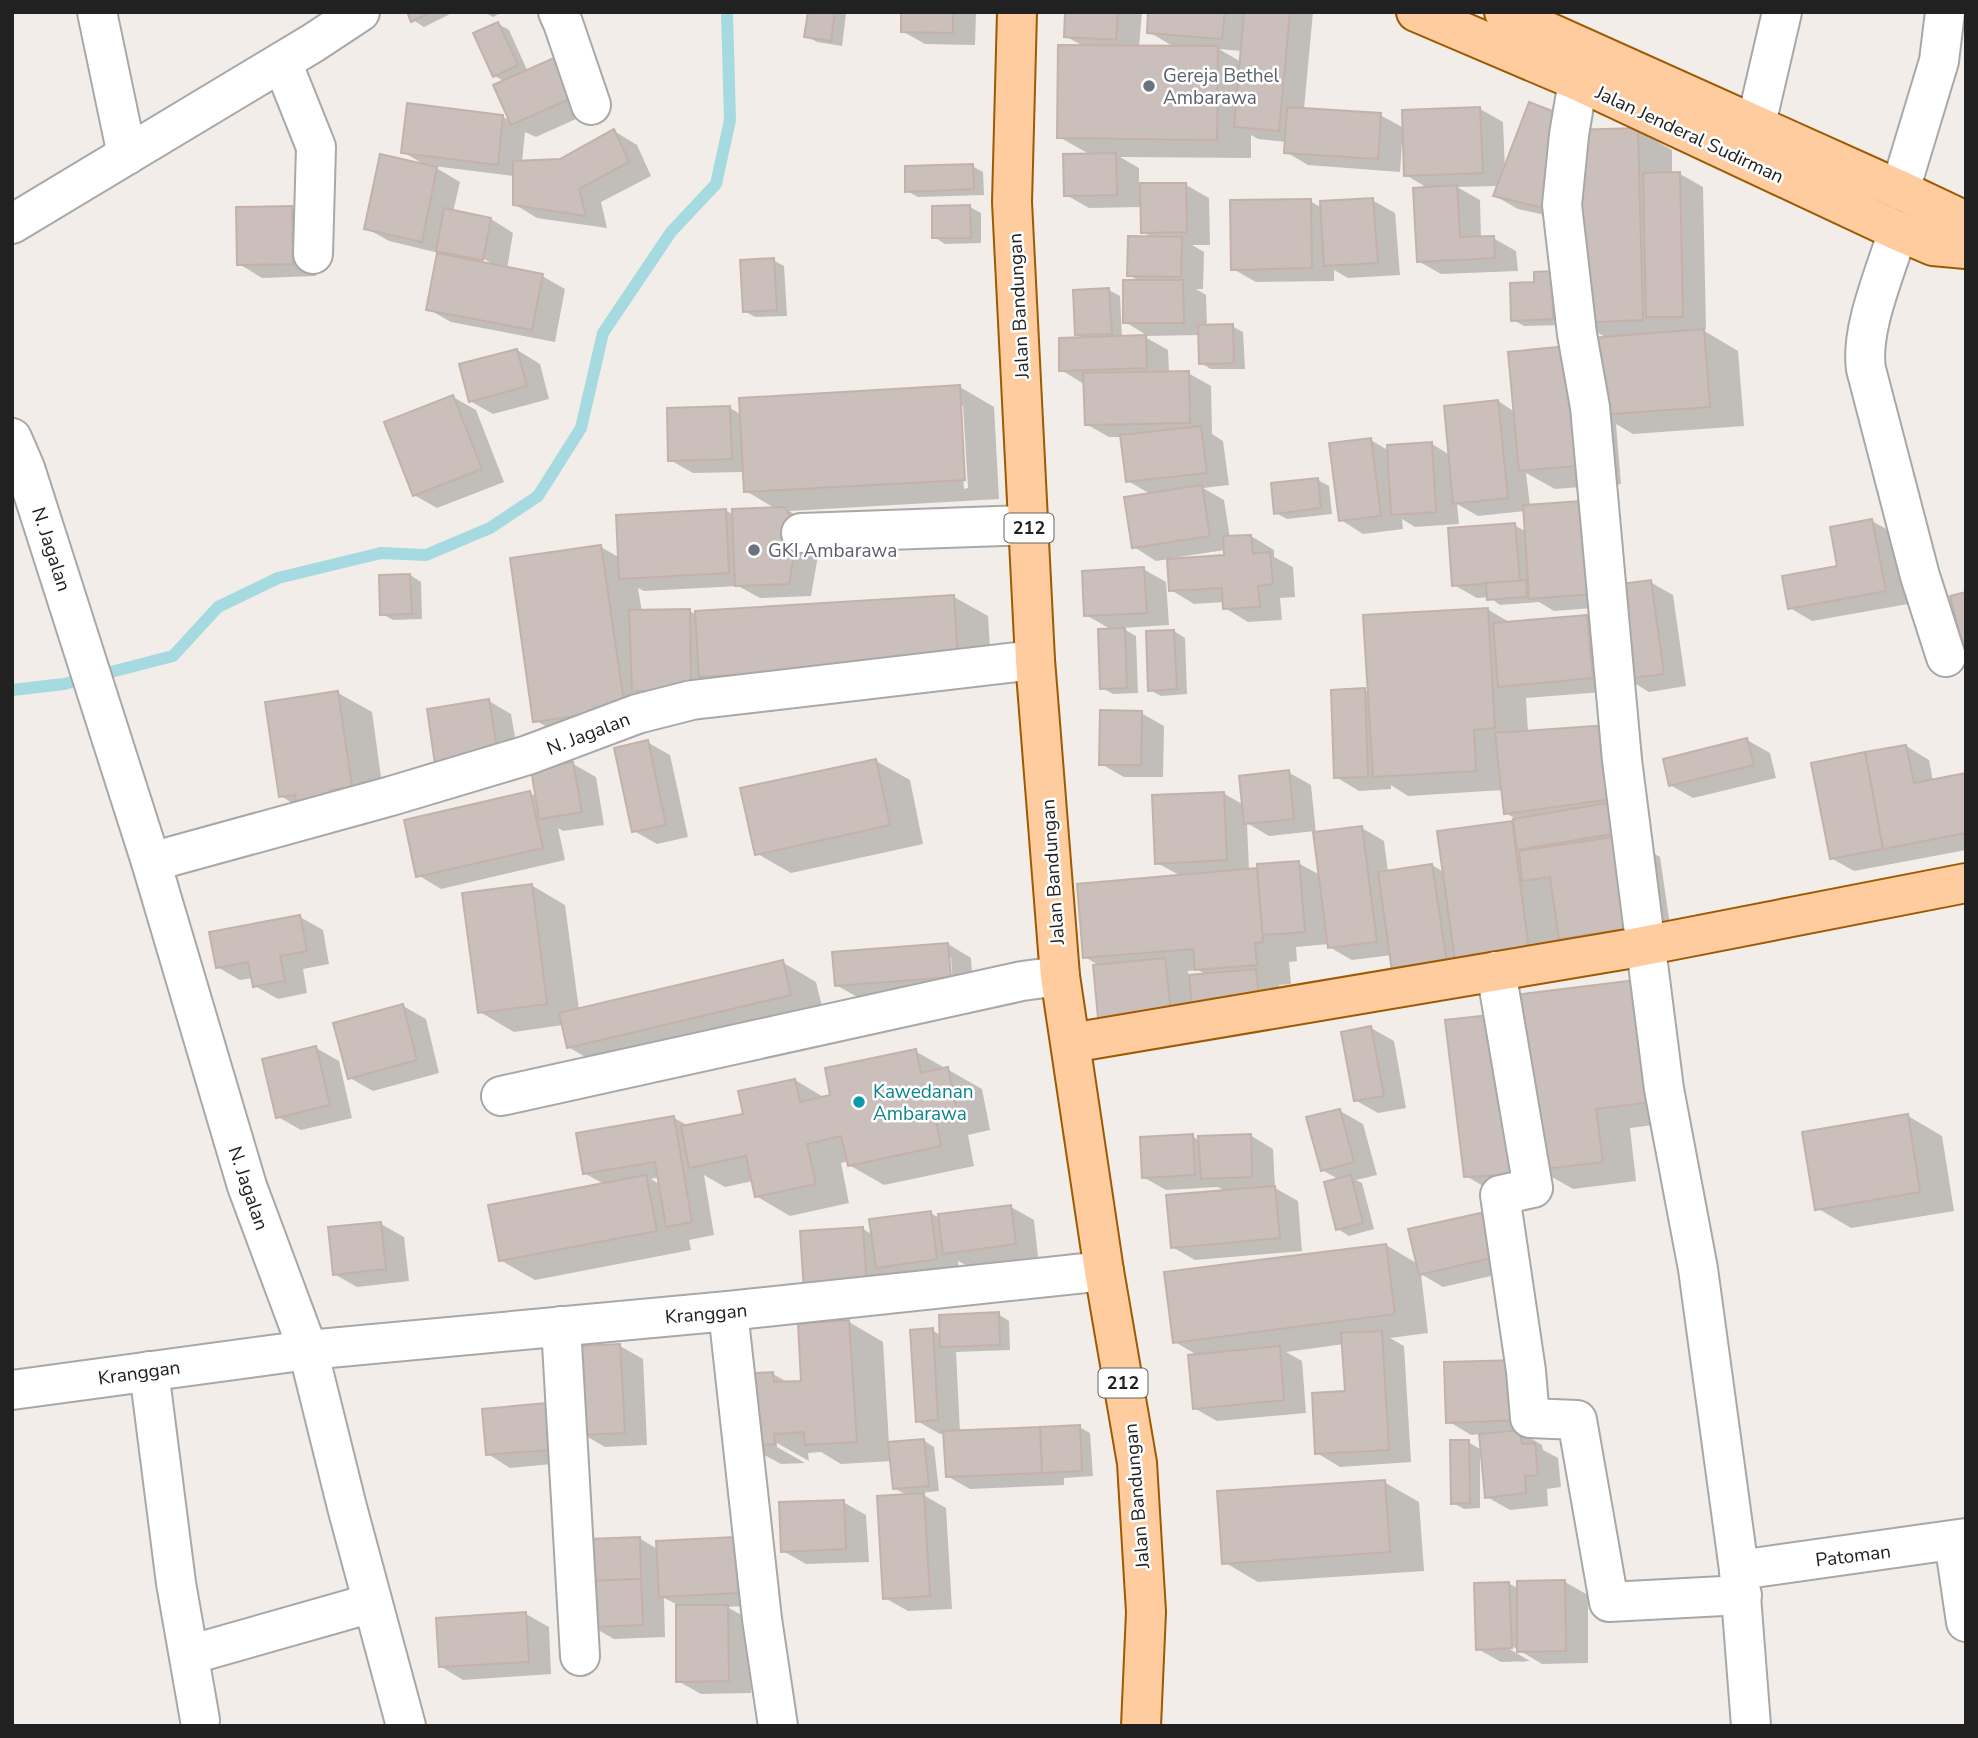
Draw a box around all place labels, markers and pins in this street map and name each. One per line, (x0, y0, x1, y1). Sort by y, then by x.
place label: Gereja Bethel Ambarawa (1163, 63, 1280, 111)
marker: Gereja Bethel Ambarawa (1141, 78, 1157, 94)
place label: GKI Ambarawa (768, 538, 897, 564)
marker: GKI Ambarawa (746, 542, 762, 558)
place label: Kawedanan Ambarawa (873, 1079, 974, 1127)
marker: Kawedanan Ambarawa (851, 1094, 867, 1110)

